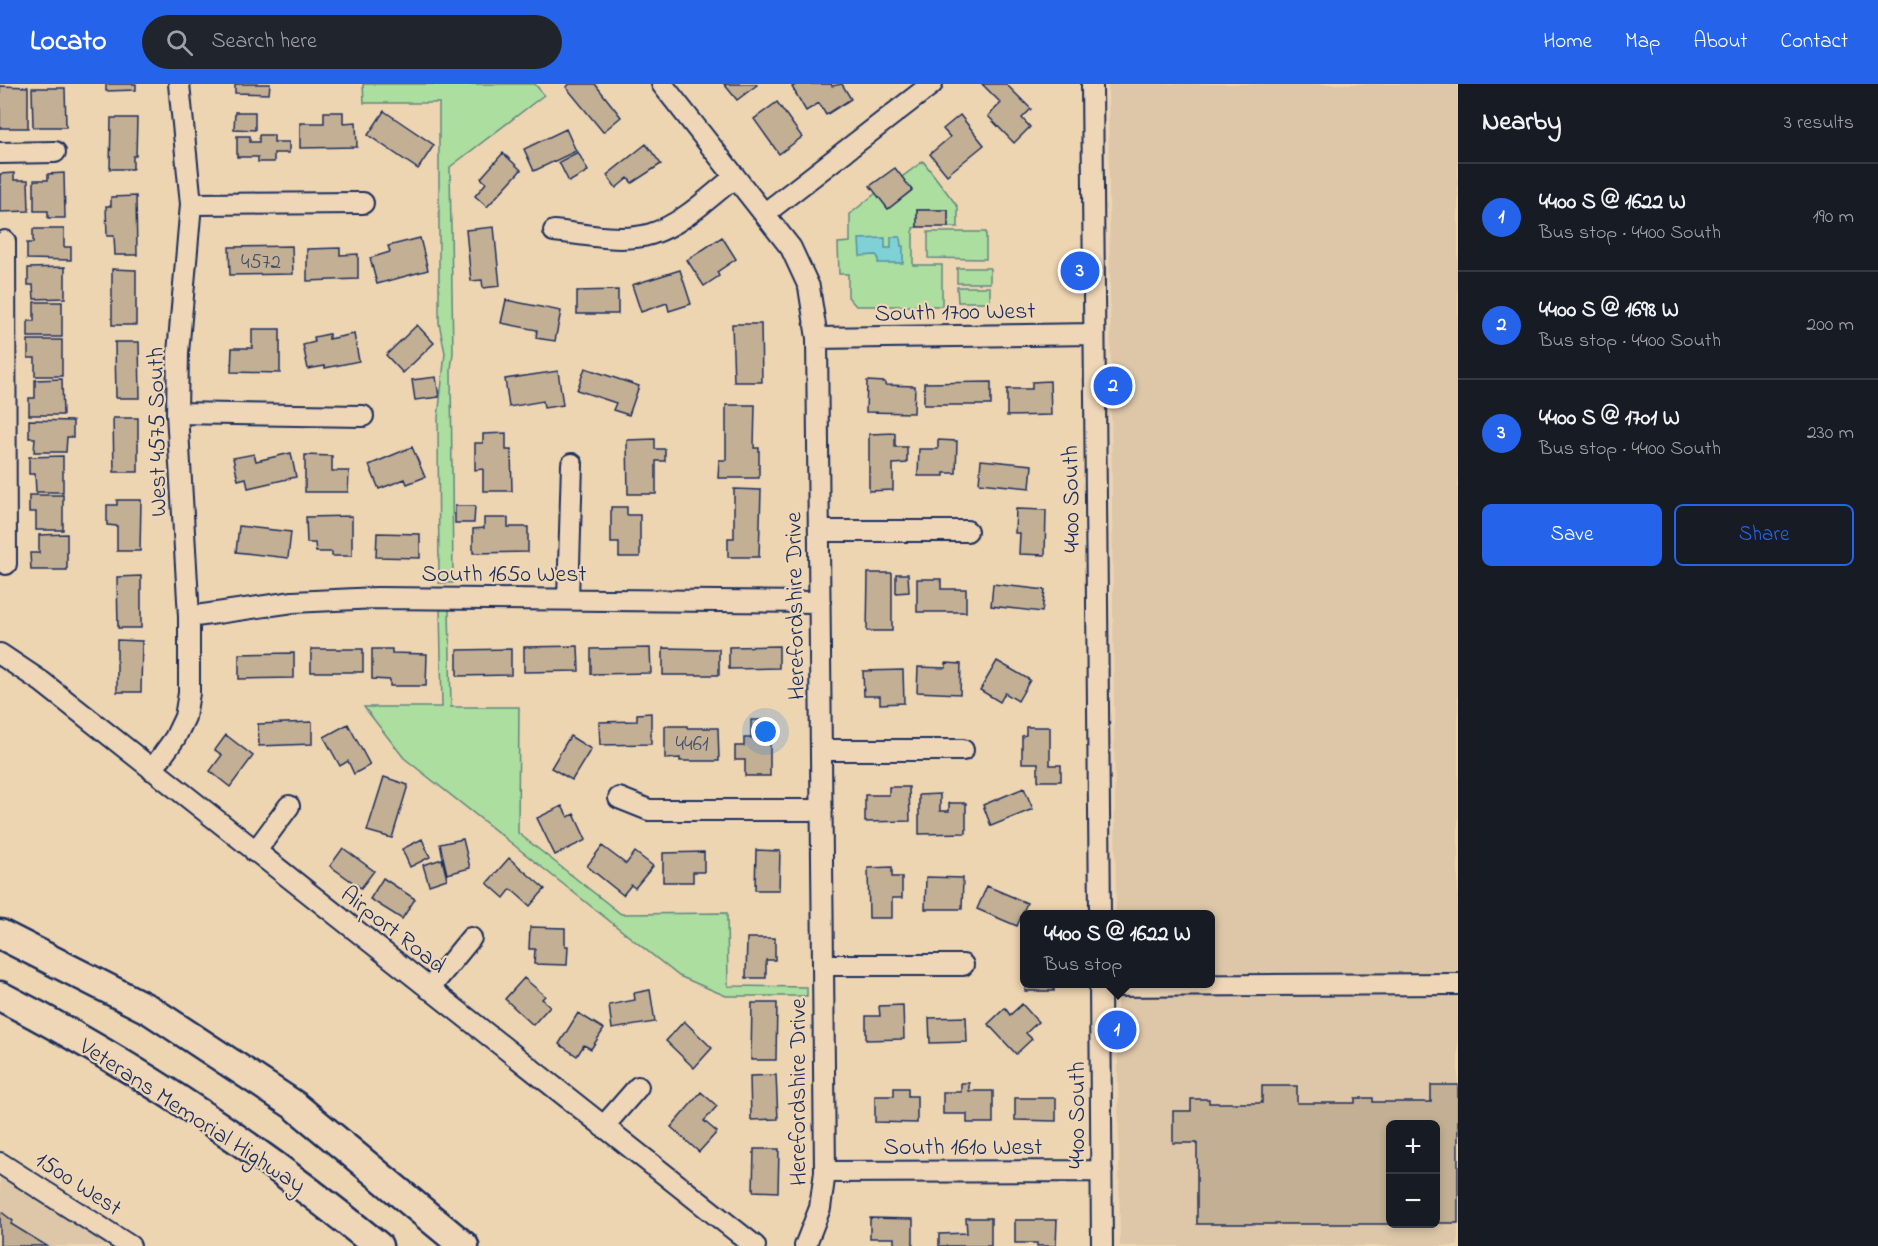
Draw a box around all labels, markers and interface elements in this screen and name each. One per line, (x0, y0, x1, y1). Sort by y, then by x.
search box (142, 15, 562, 69)
text: Locato (30, 22, 106, 63)
icon: search (163, 26, 196, 59)
text: Search here (211, 26, 317, 58)
text: Home (1543, 27, 1592, 57)
text: Map (1625, 27, 1660, 57)
text: About (1693, 27, 1747, 57)
text: Contact (1780, 27, 1848, 57)
text: Nearby (1482, 104, 1561, 142)
text: 3 results (1784, 109, 1854, 138)
text: 4400 S @ 1622 W (1539, 187, 1686, 219)
text: 1 (1498, 203, 1505, 232)
text: 190 m (1812, 203, 1854, 232)
text: Bus stop · 4400 South (1539, 219, 1721, 248)
house number: 4572 (241, 248, 281, 278)
pin: 3 (1060, 248, 1100, 294)
street label: South 1700 West (874, 295, 1036, 332)
text: 4400 S @ 1698 W (1539, 295, 1679, 327)
text: 2 (1497, 311, 1506, 340)
text: 200 m (1806, 311, 1854, 340)
text: Bus stop · 4400 South (1539, 327, 1721, 356)
street label: West 4575 South (140, 347, 177, 517)
pin: 2 (1094, 364, 1132, 408)
text: 4400 S @ 1701 W (1539, 403, 1680, 435)
text: 3 (1497, 419, 1506, 448)
text: 230 m (1807, 419, 1854, 448)
text: Bus stop · 4400 South (1539, 435, 1721, 464)
street label: 4400 South (1054, 445, 1091, 553)
button: Save (1482, 504, 1662, 566)
button: Share (1674, 504, 1854, 566)
street label: Herefordshire Drive (777, 511, 816, 700)
street label: South 1650 West (422, 558, 586, 593)
your location (751, 717, 780, 746)
house number: 4461 (675, 730, 709, 760)
street label: Airport Road (332, 878, 453, 984)
popup (1020, 910, 1215, 988)
text: 4400 S @ 1622 W (1044, 919, 1191, 951)
text: Bus stop (1044, 951, 1122, 980)
street label: Herefordshire Drive (782, 998, 817, 1186)
pin: 1 (1098, 1008, 1136, 1052)
street label: Veterans Memorial Highway (70, 1030, 312, 1205)
street label: 4400 South (1061, 1061, 1096, 1169)
map controls (1386, 1120, 1440, 1228)
button: + (1386, 1120, 1440, 1174)
street label: South 1610 West (884, 1131, 1042, 1166)
street label: 1500 West (27, 1144, 128, 1226)
button: − (1386, 1174, 1440, 1228)

